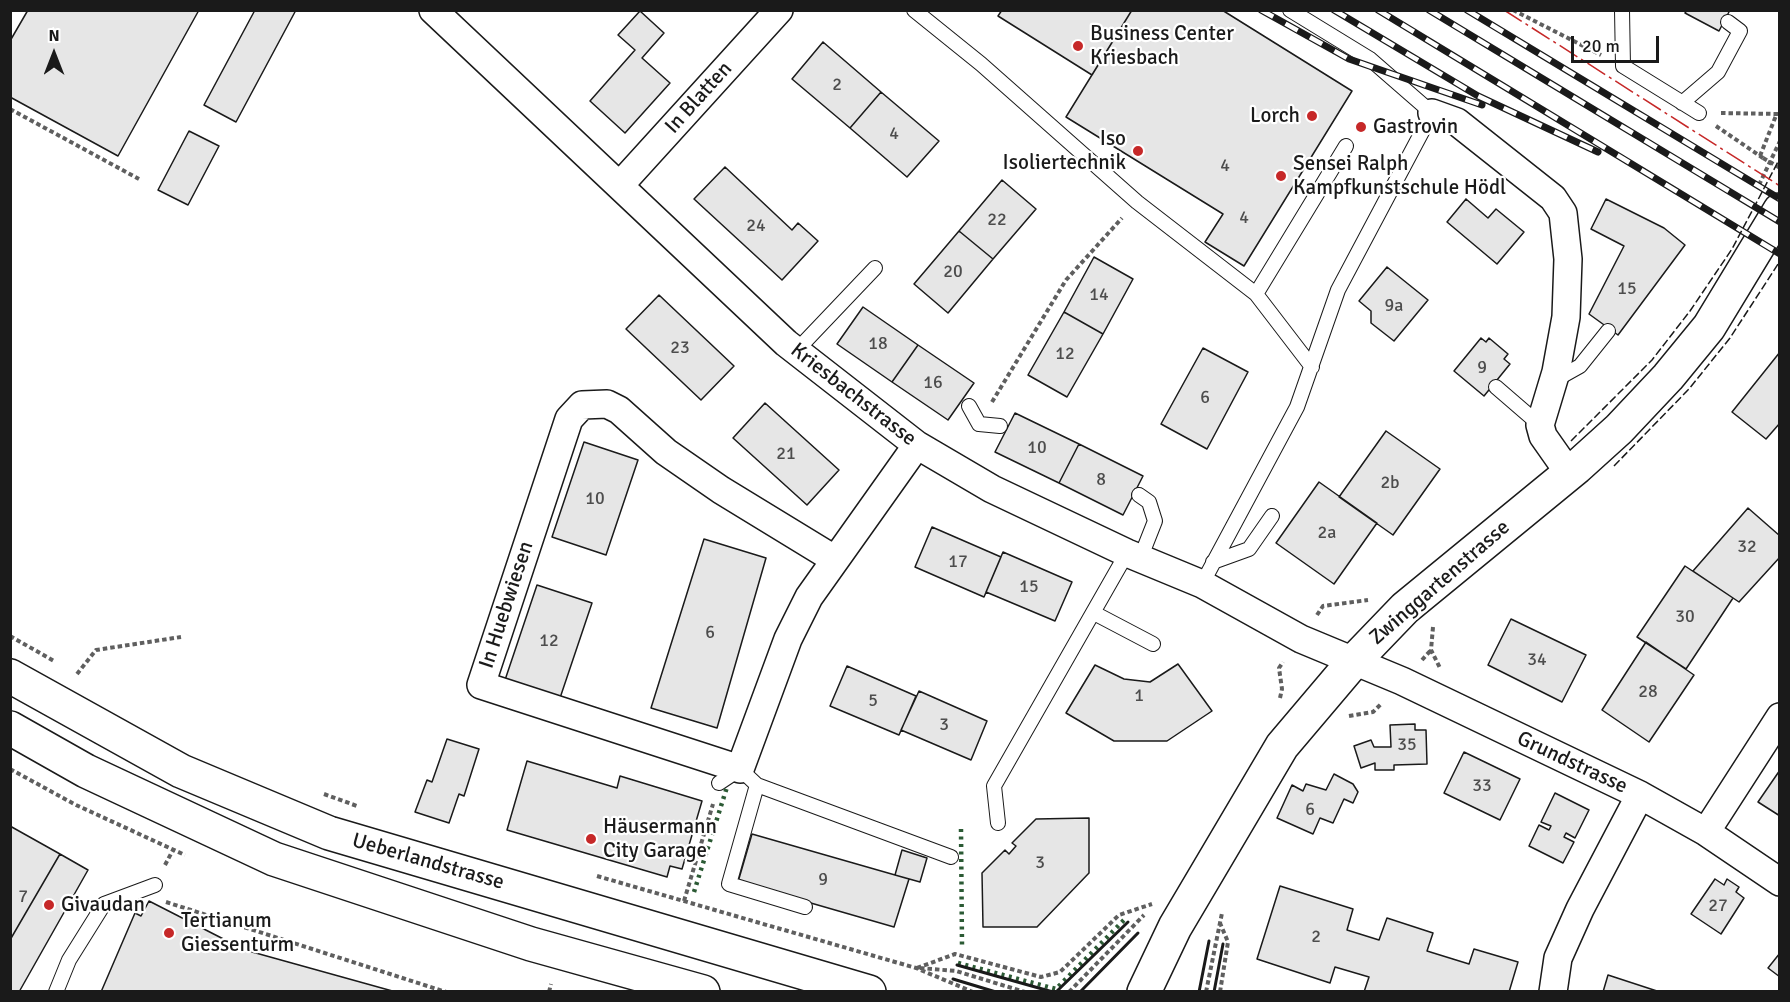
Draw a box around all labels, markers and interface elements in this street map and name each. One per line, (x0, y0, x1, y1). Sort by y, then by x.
place label: Business Center Kriesbach (1090, 21, 1234, 71)
north arrow (24, 24, 84, 84)
scale bar (1574, 24, 1662, 62)
text: N (48, 26, 60, 46)
text: 20 m (1582, 35, 1620, 57)
marker: Business Center Kriesbach (1071, 39, 1085, 53)
street label: In Blatten (660, 57, 738, 139)
house number: 2 (832, 74, 842, 96)
place label: Lorch (1250, 103, 1300, 129)
marker: Lorch (1305, 109, 1319, 123)
place label: Gastrovin (1373, 114, 1458, 140)
marker: Gastrovin (1354, 120, 1368, 134)
house number: 4 (889, 123, 899, 145)
place label: Iso Isoliertechnik (1003, 126, 1126, 176)
marker: Iso Isoliertechnik (1131, 144, 1145, 158)
place label: Sensei Ralph Kampfkunstschule Hödl (1293, 151, 1506, 201)
house number: 4 (1220, 155, 1230, 177)
marker: Sensei Ralph Kampfkunstschule Hödl (1274, 169, 1288, 183)
house number: 4 (1239, 207, 1249, 229)
house number: 22 (987, 209, 1007, 231)
house number: 24 (746, 215, 766, 237)
house number: 20 (943, 261, 963, 283)
house number: 15 (1617, 278, 1637, 300)
house number: 14 (1089, 284, 1109, 306)
house number: 9a (1385, 295, 1403, 317)
house number: 18 (868, 333, 888, 355)
house number: 23 (670, 337, 690, 359)
street label: Kriesbachstrasse (785, 338, 921, 452)
house number: 12 (1055, 343, 1075, 365)
house number: 9 (1477, 357, 1487, 379)
house number: 16 (923, 372, 943, 394)
house number: 6 (1200, 387, 1210, 409)
house number: 10 (1027, 437, 1047, 459)
house number: 21 (776, 443, 796, 465)
house number: 8 (1096, 469, 1106, 491)
house number: 2b (1380, 472, 1400, 494)
house number: 10 (585, 488, 605, 510)
street label: Zwinggartenstrasse (1365, 515, 1515, 651)
house number: 2a (1318, 522, 1336, 544)
house number: 32 (1737, 536, 1757, 558)
street label: In Huebwiesen (475, 538, 539, 672)
house number: 17 (948, 551, 968, 573)
house number: 15 (1019, 576, 1039, 598)
house number: 30 (1675, 606, 1695, 628)
house number: 6 (705, 622, 715, 644)
house number: 12 (539, 630, 559, 652)
house number: 34 (1527, 649, 1547, 671)
house number: 28 (1638, 681, 1658, 703)
house number: 1 (1134, 685, 1144, 707)
house number: 5 (868, 690, 878, 712)
house number: 3 (939, 714, 949, 736)
street label: Grundstrasse (1513, 726, 1631, 800)
house number: 35 (1397, 734, 1417, 756)
house number: 33 (1472, 775, 1492, 797)
house number: 6 (1305, 799, 1315, 821)
place label: Häusermann City Garage (603, 814, 717, 864)
street label: Ueberlandstrasse (349, 828, 507, 896)
marker: Häusermann City Garage (584, 832, 598, 846)
house number: 3 (1035, 852, 1045, 874)
house number: 9 (818, 869, 828, 891)
house number: 7 (18, 886, 28, 908)
place label: Givaudan (61, 892, 145, 918)
house number: 27 (1708, 895, 1728, 917)
marker: Givaudan (42, 898, 56, 912)
place label: Tertianum Giessenturm (181, 908, 294, 958)
marker: Tertianum Giessenturm (162, 926, 176, 940)
house number: 2 (1311, 926, 1321, 948)

